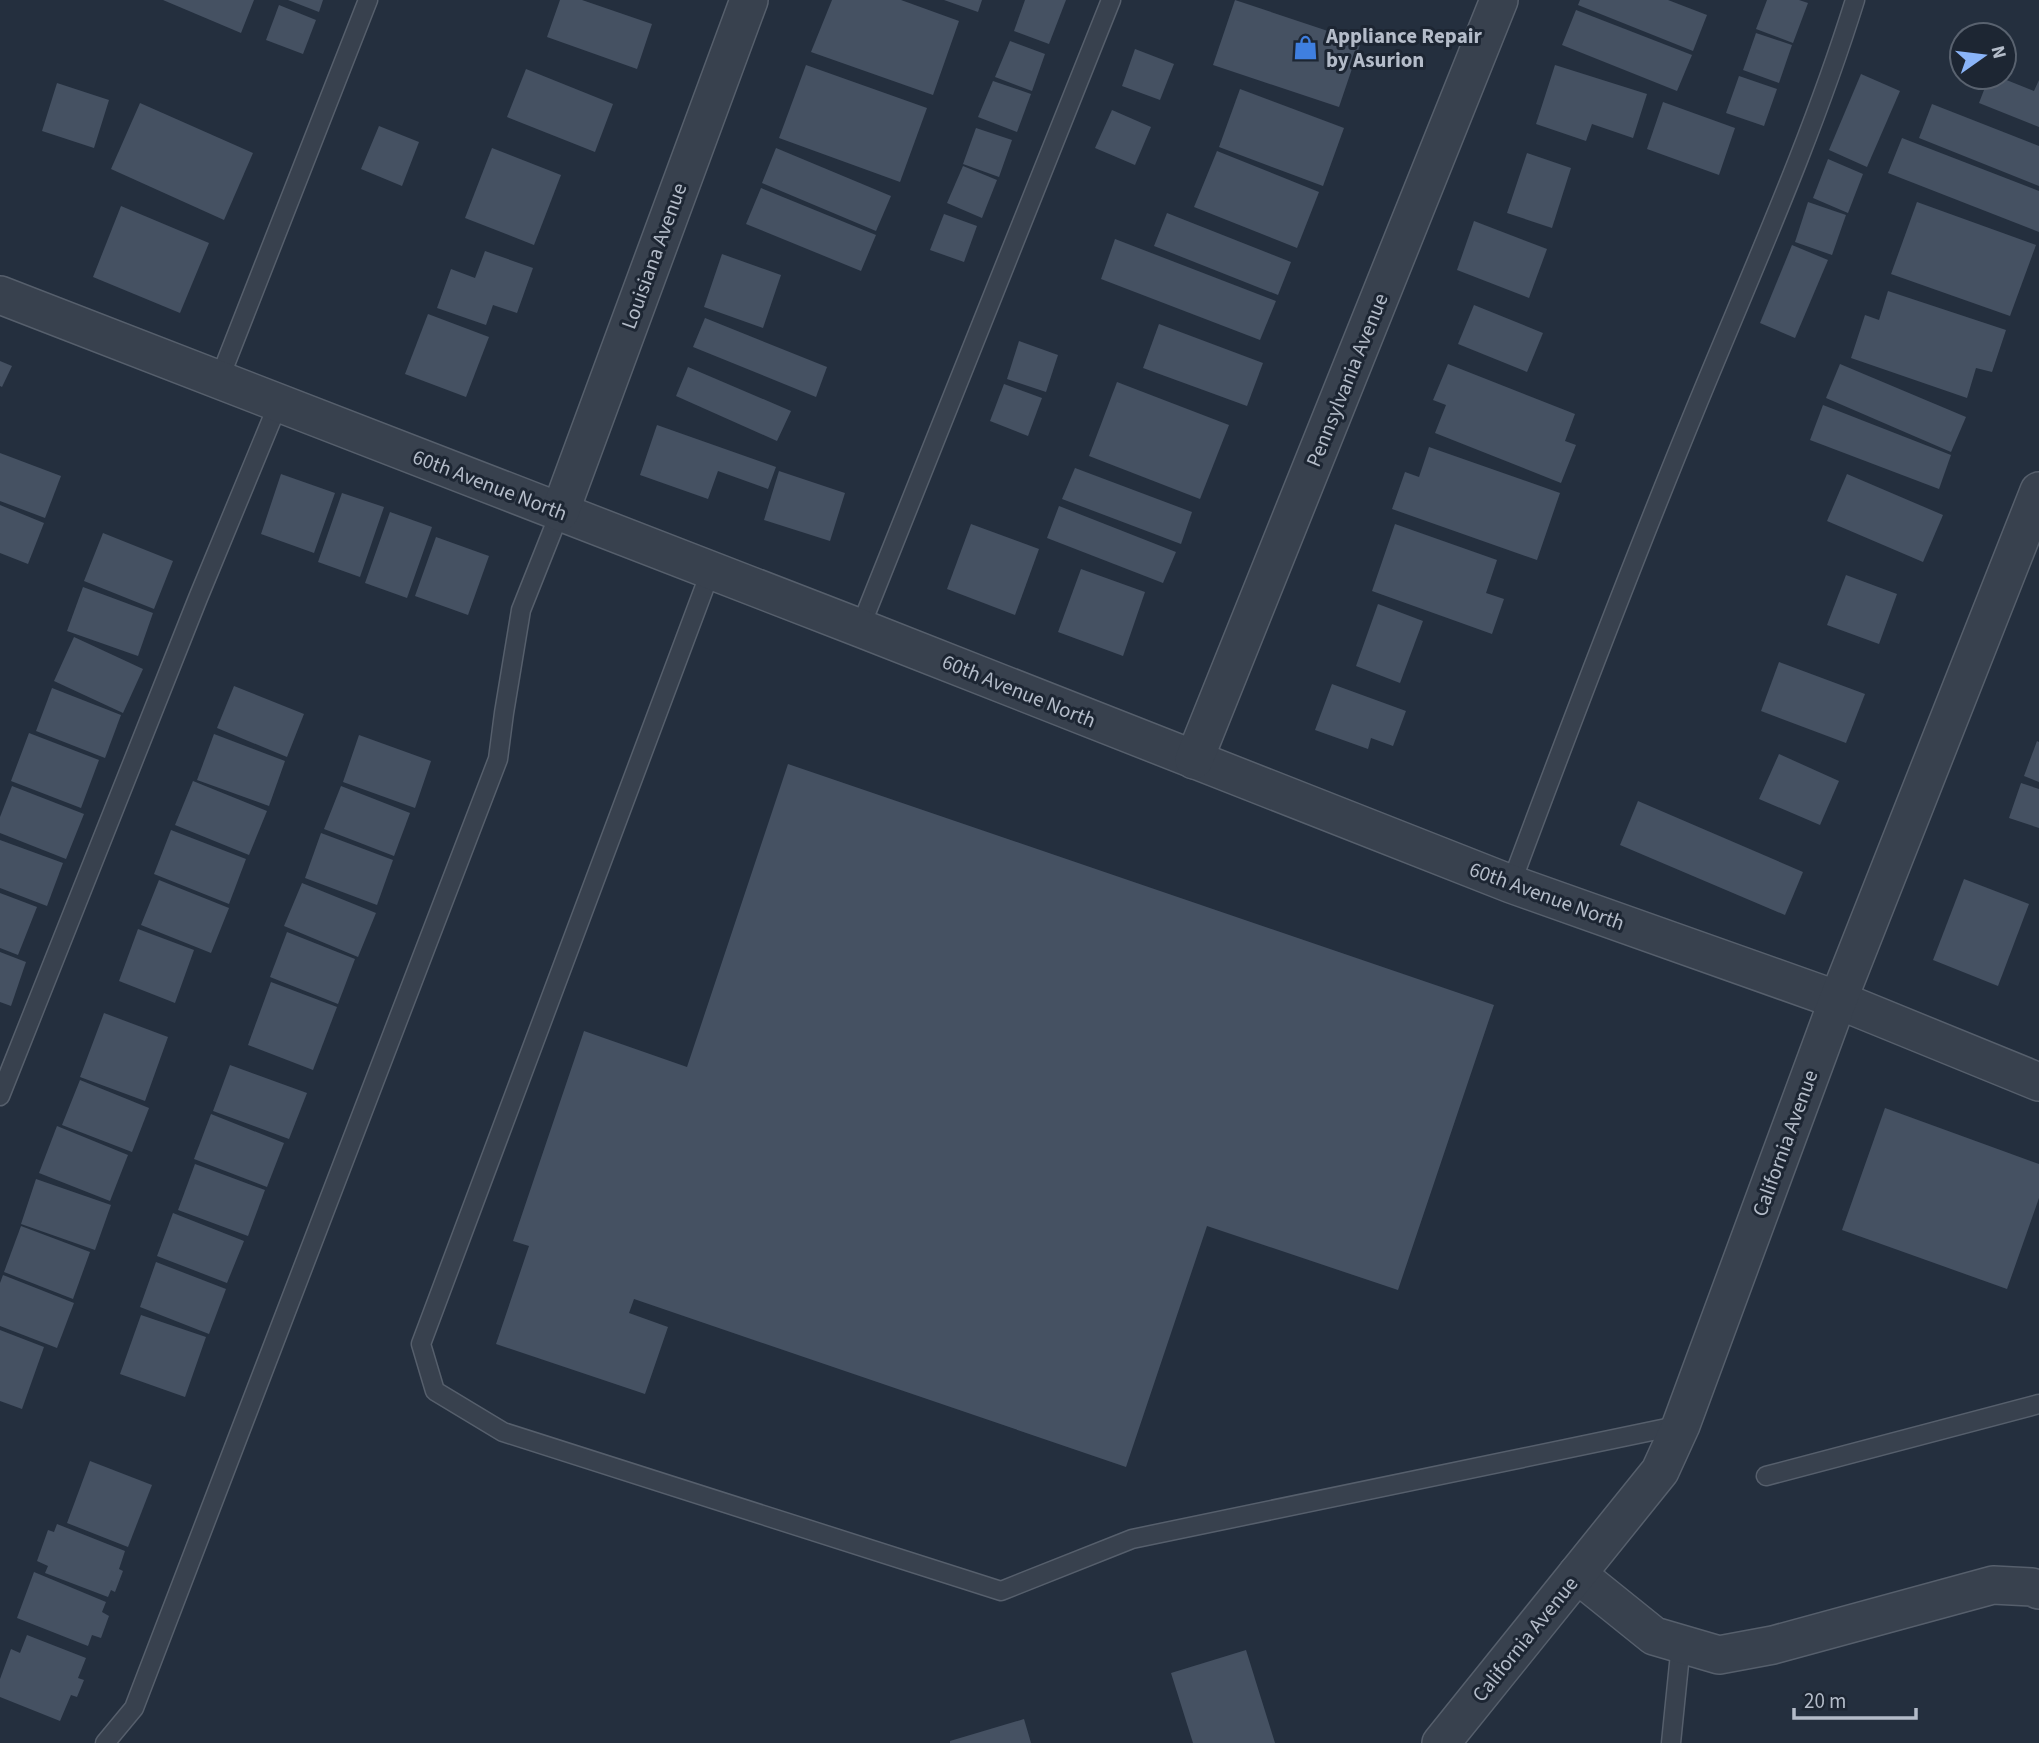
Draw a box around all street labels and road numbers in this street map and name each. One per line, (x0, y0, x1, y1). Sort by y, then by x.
street label: Louisiana Avenue (614, 179, 694, 333)
street label: Pennsylvania Avenue (1298, 289, 1396, 471)
street label: 60th Avenue North (408, 442, 572, 528)
street label: 60th Avenue North (938, 647, 1100, 735)
street label: 60th Avenue North (1465, 854, 1629, 938)
street label: California Avenue (1745, 1066, 1825, 1220)
street label: California Avenue (1465, 1570, 1585, 1708)

